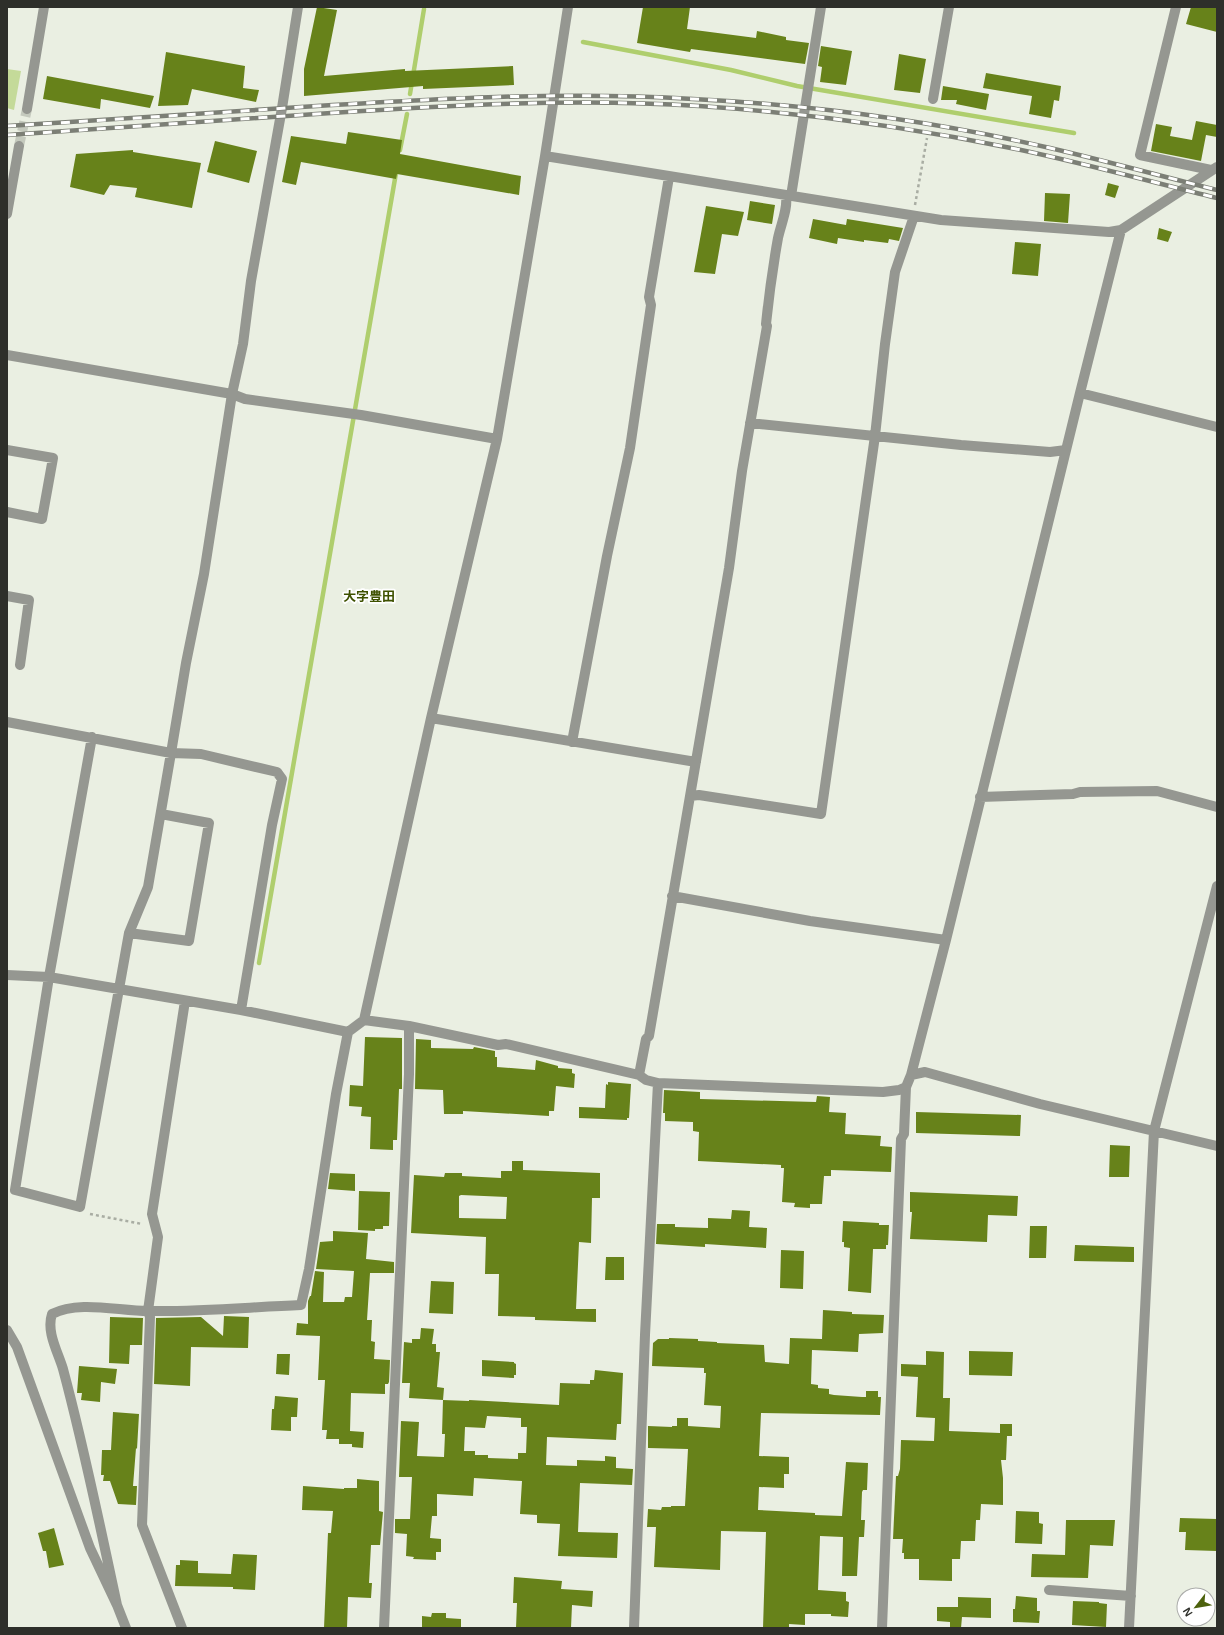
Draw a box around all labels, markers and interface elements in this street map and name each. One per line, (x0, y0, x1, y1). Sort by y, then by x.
district label: 大字豊田 (343, 589, 395, 604)
north arrow (1176, 1587, 1216, 1627)
text: N (1180, 1606, 1195, 1619)

